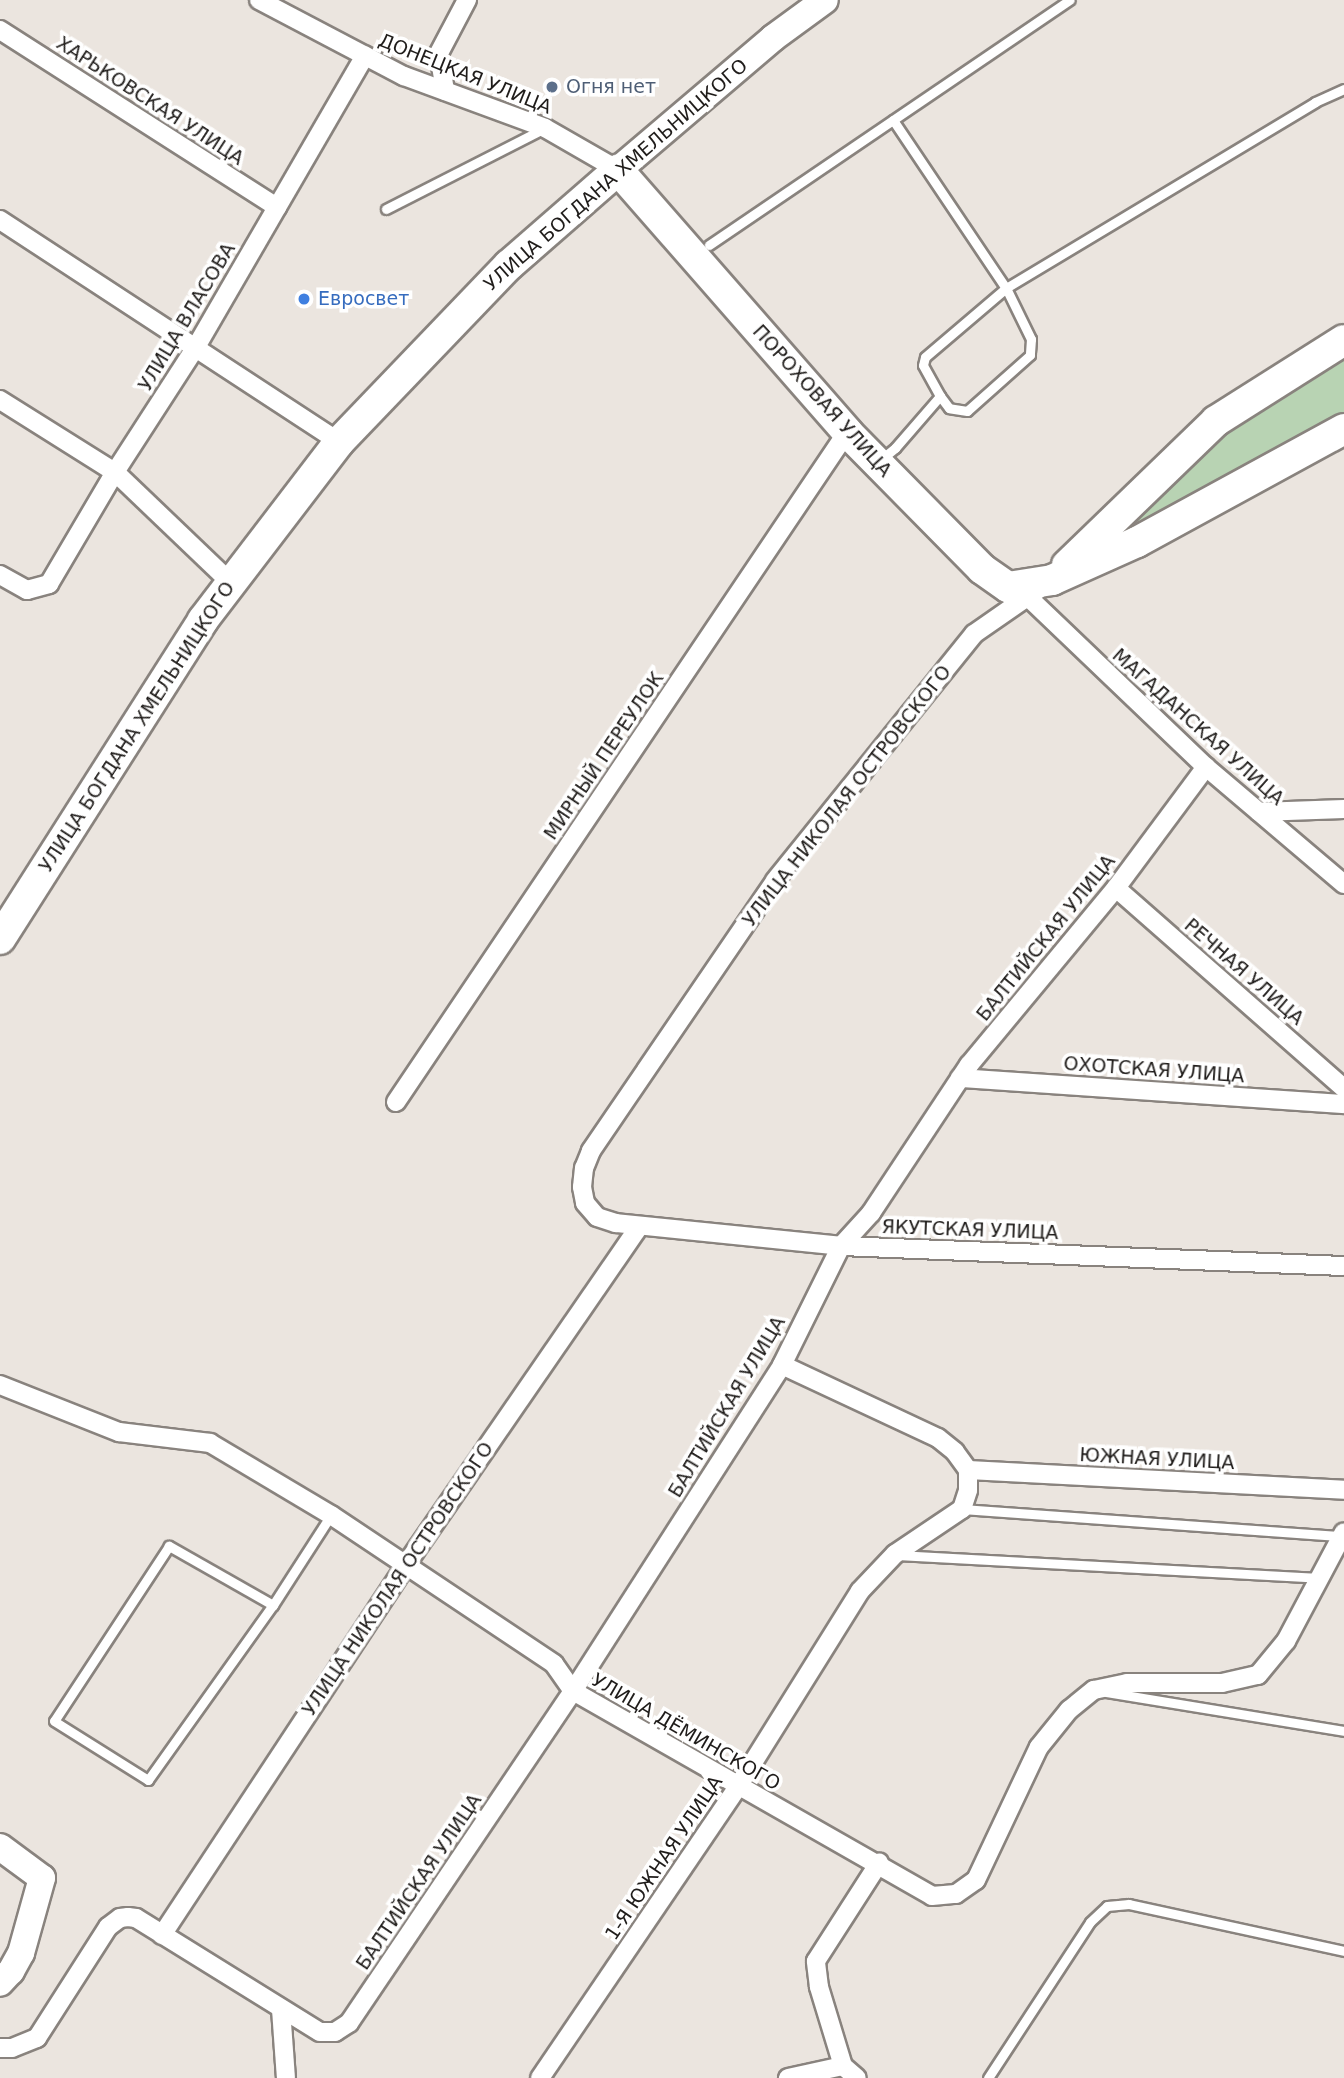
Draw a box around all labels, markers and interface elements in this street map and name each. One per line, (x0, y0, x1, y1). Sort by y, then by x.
street label: ДОНЕЦКАЯ УЛИЦА (375, 29, 555, 119)
street label: ХАРЬКОВСКАЯ УЛИЦА (52, 32, 248, 170)
street label: УЛИЦА БОГДАНА ХМЕЛЬНИЦКОГО (480, 54, 752, 296)
place label: Огня нет (566, 76, 656, 98)
marker: Огня нет (544, 79, 560, 95)
street label: УЛИЦА ВЛАСОВА (134, 239, 240, 395)
place label: Евросвет (318, 288, 409, 310)
marker: Евросвет (296, 291, 312, 307)
street label: ПОРОХОВАЯ УЛИЦА (748, 320, 896, 482)
street label: УЛИЦА БОГДАНА ХМЕЛЬНИЦКОГО (34, 578, 240, 876)
street label: МАГАДАНСКАЯ УЛИЦА (1108, 644, 1288, 810)
street label: УЛИЦА НИКОЛАЯ ОСТРОВСКОГО (738, 661, 956, 931)
street label: МИРНЫЙ ПЕРЕУЛОК (539, 668, 669, 844)
street label: БАЛТИЙСКАЯ УЛИЦА (972, 850, 1120, 1026)
street label: РЕЧНАЯ УЛИЦА (1180, 914, 1308, 1030)
street label: ОХОТСКАЯ УЛИЦА (1063, 1052, 1245, 1088)
street label: ЯКУТСКАЯ УЛИЦА (881, 1216, 1059, 1244)
street label: БАЛТИЙСКАЯ УЛИЦА (664, 1312, 790, 1502)
street label: УЛИЦА НИКОЛАЯ ОСТРОВСКОГО (298, 1438, 498, 1720)
street label: ЮЖНАЯ УЛИЦА (1079, 1444, 1235, 1474)
street label: УЛИЦА ДЁМИНСКОГО (588, 1669, 784, 1795)
street label: 1-Я ЮЖНАЯ УЛИЦА (600, 1771, 728, 1945)
street label: БАЛТИЙСКАЯ УЛИЦА (352, 1790, 486, 1974)

